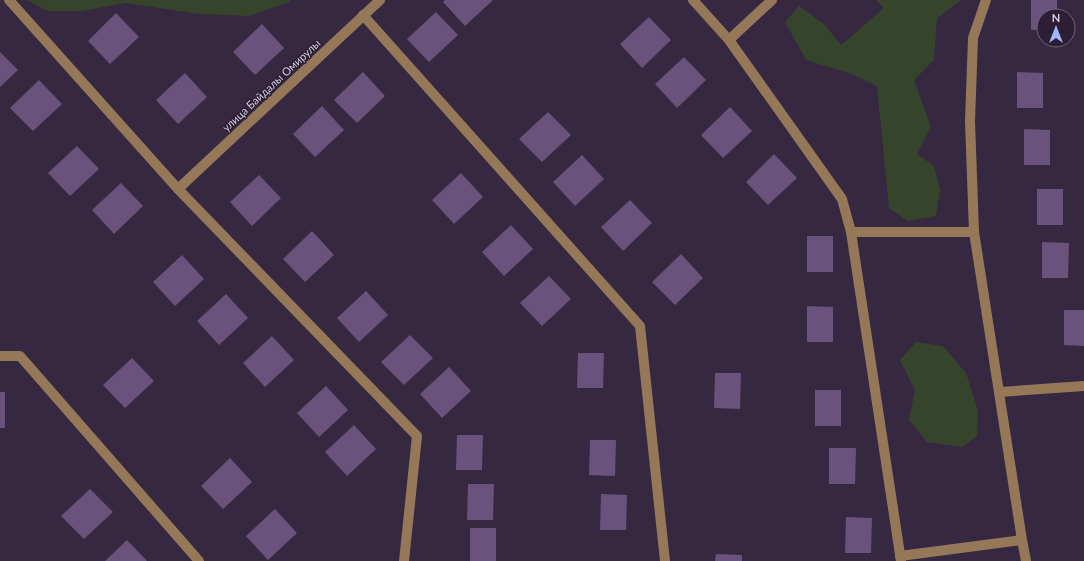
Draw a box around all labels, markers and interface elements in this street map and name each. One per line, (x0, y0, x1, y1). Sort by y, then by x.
north arrow (1036, 8, 1076, 48)
text: N (1052, 11, 1060, 24)
street label: улица Байдалы Омирулы (219, 36, 323, 134)

